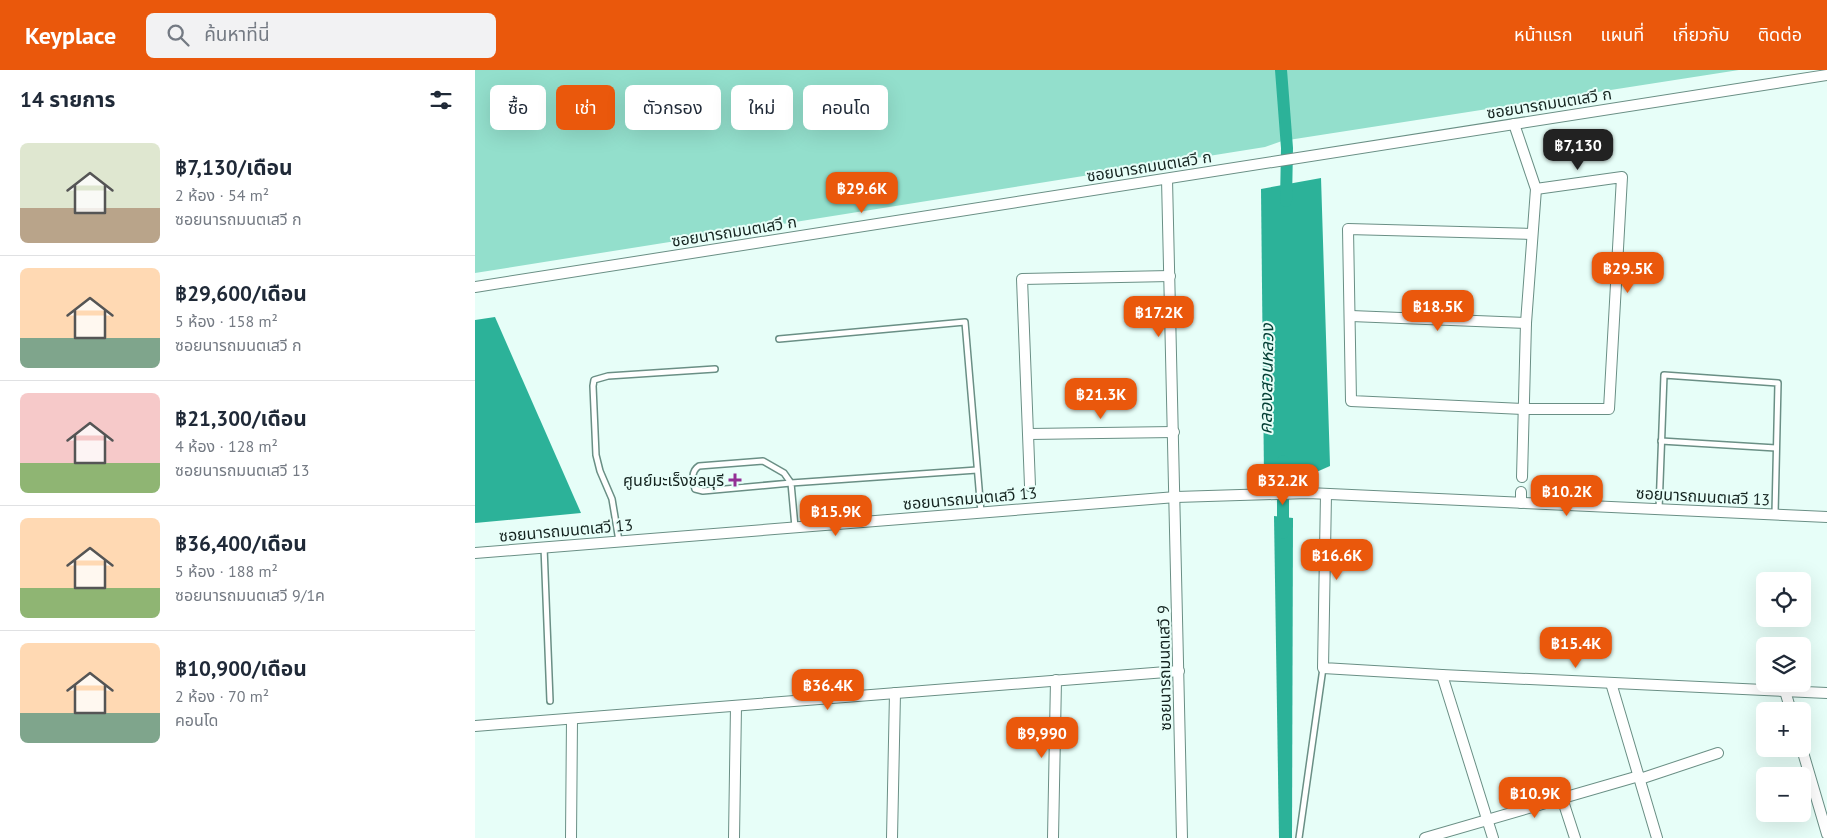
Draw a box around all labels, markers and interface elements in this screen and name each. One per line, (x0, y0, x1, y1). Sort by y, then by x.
search box (146, 13, 496, 58)
text: Keyplace (25, 20, 116, 51)
icon: search (164, 21, 192, 49)
text: ค้นหาที่นี่ (204, 22, 270, 46)
text: หน้าแรก (1514, 23, 1572, 46)
text: แผนที่ (1600, 23, 1644, 46)
text: เกี่ยวกับ (1672, 23, 1730, 46)
text: ติดต่อ (1758, 23, 1802, 46)
street label: ซอยนารถมนตเสวี ก (1485, 83, 1613, 123)
chip: ซื้อ (490, 85, 546, 130)
chip: เช่า (556, 85, 615, 130)
chip: ตัวกรอง (625, 85, 721, 130)
chip: ใหม่ (731, 85, 793, 130)
chip: คอนโด (803, 85, 888, 130)
text: 14 รายการ (20, 86, 115, 113)
icon: filters (427, 86, 455, 114)
pin: ฿7,130 (1537, 128, 1619, 171)
text: ฿7,130 (1554, 135, 1602, 155)
street label: ซอยนารถมนตเสวี ก (1085, 146, 1213, 186)
text: ฿7,130/เดือน (175, 154, 292, 181)
icon: home (60, 163, 120, 223)
pin: ฿29.6K (821, 172, 903, 214)
text: ฿29.6K (837, 178, 887, 198)
text: 2 ห้อง · 54 m² (175, 185, 269, 205)
text: ซอยนารถมนตเสวี ก (175, 209, 302, 229)
street label: ซอยนารถมนตเสวี ก (670, 211, 798, 251)
pin: ฿29.5K (1587, 252, 1669, 294)
text: ฿29.5K (1603, 258, 1653, 278)
text: ฿29,600/เดือน (175, 280, 307, 307)
icon: home (60, 288, 120, 348)
pin: ฿18.5K (1397, 290, 1479, 332)
pin: ฿17.2K (1118, 296, 1200, 338)
text: ฿18.5K (1413, 296, 1463, 316)
text: ฿17.2K (1135, 302, 1183, 322)
text: 5 ห้อง · 158 m² (175, 311, 278, 331)
water label: คลองสวนหลวง (1254, 322, 1278, 435)
text: ซอยนารถมนตเสวี ก (175, 335, 302, 355)
pin: ฿21.3K (1060, 378, 1142, 420)
text: ฿21.3K (1076, 384, 1126, 404)
text: ฿21,300/เดือน (175, 405, 307, 432)
icon: home (60, 413, 120, 473)
text: 4 ห้อง · 128 m² (175, 436, 278, 456)
text: ซอยนารถมนตเสวี 13 (175, 460, 309, 480)
pin: ฿32.2K (1242, 464, 1324, 506)
place label: ศูนย์มะเร็งชลบุรี (623, 470, 724, 490)
text: ฿32.2K (1258, 470, 1308, 490)
marker: ศูนย์มะเร็งชลบุรี (728, 473, 742, 487)
pin: ฿10.2K (1526, 474, 1608, 517)
text: ฿10.2K (1542, 481, 1592, 501)
street label: ซอยนารถมนตเสวี 13 (902, 482, 1038, 514)
street label: ซอยนารถมนตเสวี 13 (1635, 482, 1771, 510)
pin: ฿15.9K (795, 494, 877, 537)
text: ฿15.9K (811, 501, 861, 521)
street label: ซอยนารถมนตเสวี 13 (498, 514, 634, 546)
text: ฿36,400/เดือน (175, 530, 307, 557)
icon: home (60, 538, 120, 598)
pin: ฿16.6K (1296, 538, 1378, 581)
text: ฿16.6K (1312, 545, 1362, 565)
text: 5 ห้อง · 188 m² (175, 561, 278, 581)
map controls (1756, 572, 1811, 822)
button: locate (1756, 572, 1811, 627)
text: ซอยนารถมนตเสวี 9/1ค (175, 585, 325, 605)
street label: ซอยนารถมนตเสวี 9 (1153, 605, 1175, 731)
pin: ฿15.4K (1535, 626, 1617, 669)
text: ฿15.4K (1551, 633, 1601, 653)
button: layers (1756, 637, 1811, 692)
text: ฿10,900/เดือน (175, 655, 307, 682)
icon: home (60, 663, 120, 723)
pin: ฿36.4K (787, 668, 869, 711)
text: ฿36.4K (803, 675, 853, 695)
text: 2 ห้อง · 70 m² (175, 686, 269, 706)
button: + (1756, 702, 1811, 757)
text: คอนโด (175, 710, 218, 730)
pin: ฿9,990 (1001, 716, 1083, 759)
text: ฿9,990 (1017, 723, 1067, 743)
button: − (1756, 767, 1811, 822)
pin: ฿10.9K (1494, 776, 1576, 819)
text: ฿10.9K (1510, 783, 1560, 803)

